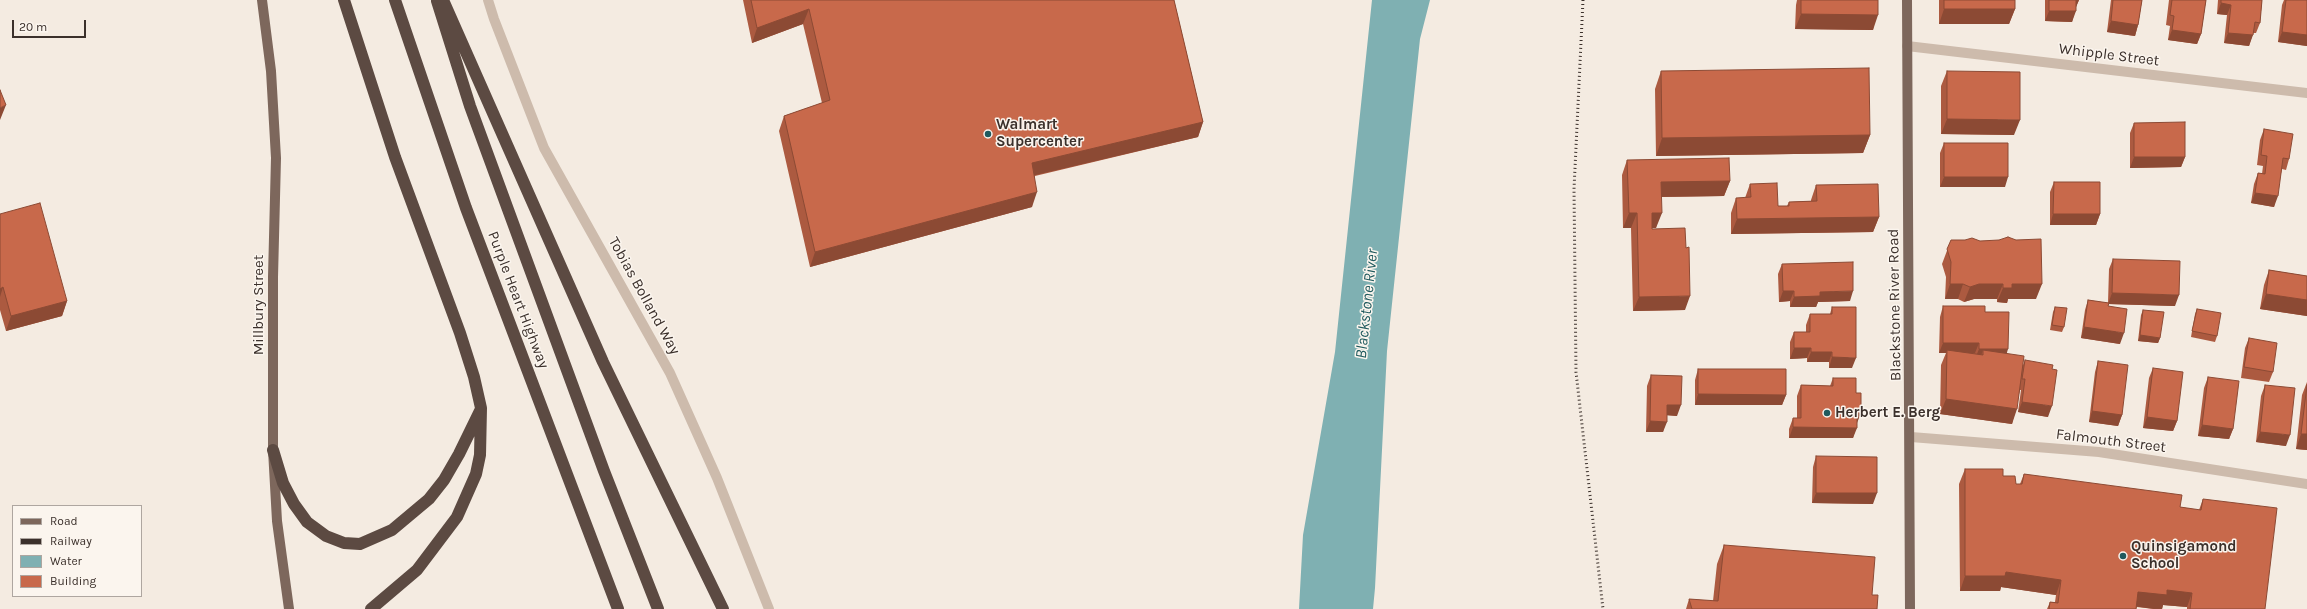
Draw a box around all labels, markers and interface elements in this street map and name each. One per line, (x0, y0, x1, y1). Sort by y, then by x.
scale bar (14, 12, 88, 38)
text: 20 m (19, 20, 47, 34)
street label: Whipple Street (2058, 40, 2160, 70)
place label: Walmart Supercenter (996, 116, 1083, 151)
marker: Walmart Supercenter (983, 129, 993, 139)
street label: Purple Heart Highway (483, 229, 553, 371)
street label: Blackstone River Road (1885, 229, 1905, 381)
street label: Tobias Bolland Way (604, 234, 684, 358)
water label: Blackstone River (1352, 248, 1382, 360)
street label: Millbury Street (250, 255, 268, 355)
place label: Herbert E. Berg (1835, 404, 1940, 422)
marker: Herbert E. Berg (1822, 408, 1832, 418)
street label: Falmouth Street (2055, 425, 2167, 457)
legend (12, 505, 142, 597)
text: Road (50, 514, 78, 528)
text: Railway (50, 534, 92, 548)
place label: Quinsigamond School (2131, 538, 2237, 573)
marker: Quinsigamond School (2118, 551, 2128, 561)
text: Water (50, 554, 82, 568)
text: Building (50, 574, 96, 588)

